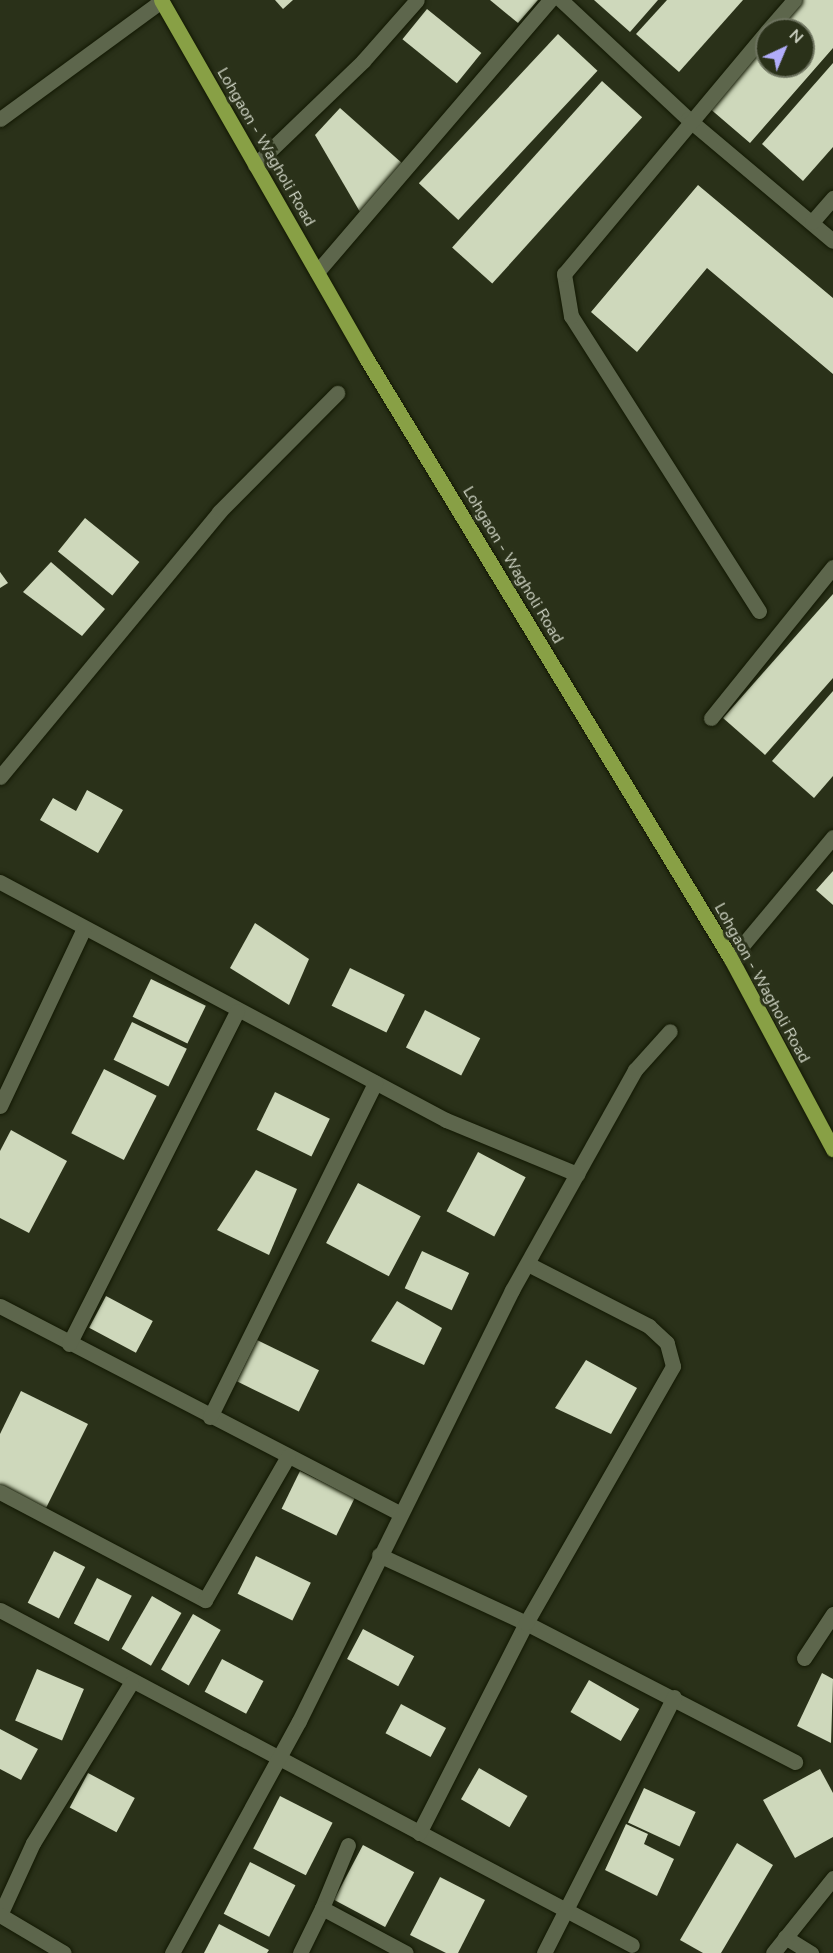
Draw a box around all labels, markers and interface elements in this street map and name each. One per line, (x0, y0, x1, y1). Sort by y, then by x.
north arrow (755, 18, 815, 78)
text: N (784, 24, 808, 49)
street label: Lohgaon - Wagholi Road (213, 64, 319, 230)
street label: Lohgaon - Wagholi Road (458, 483, 568, 647)
street label: Lohgaon - Wagholi Road (710, 900, 814, 1066)

